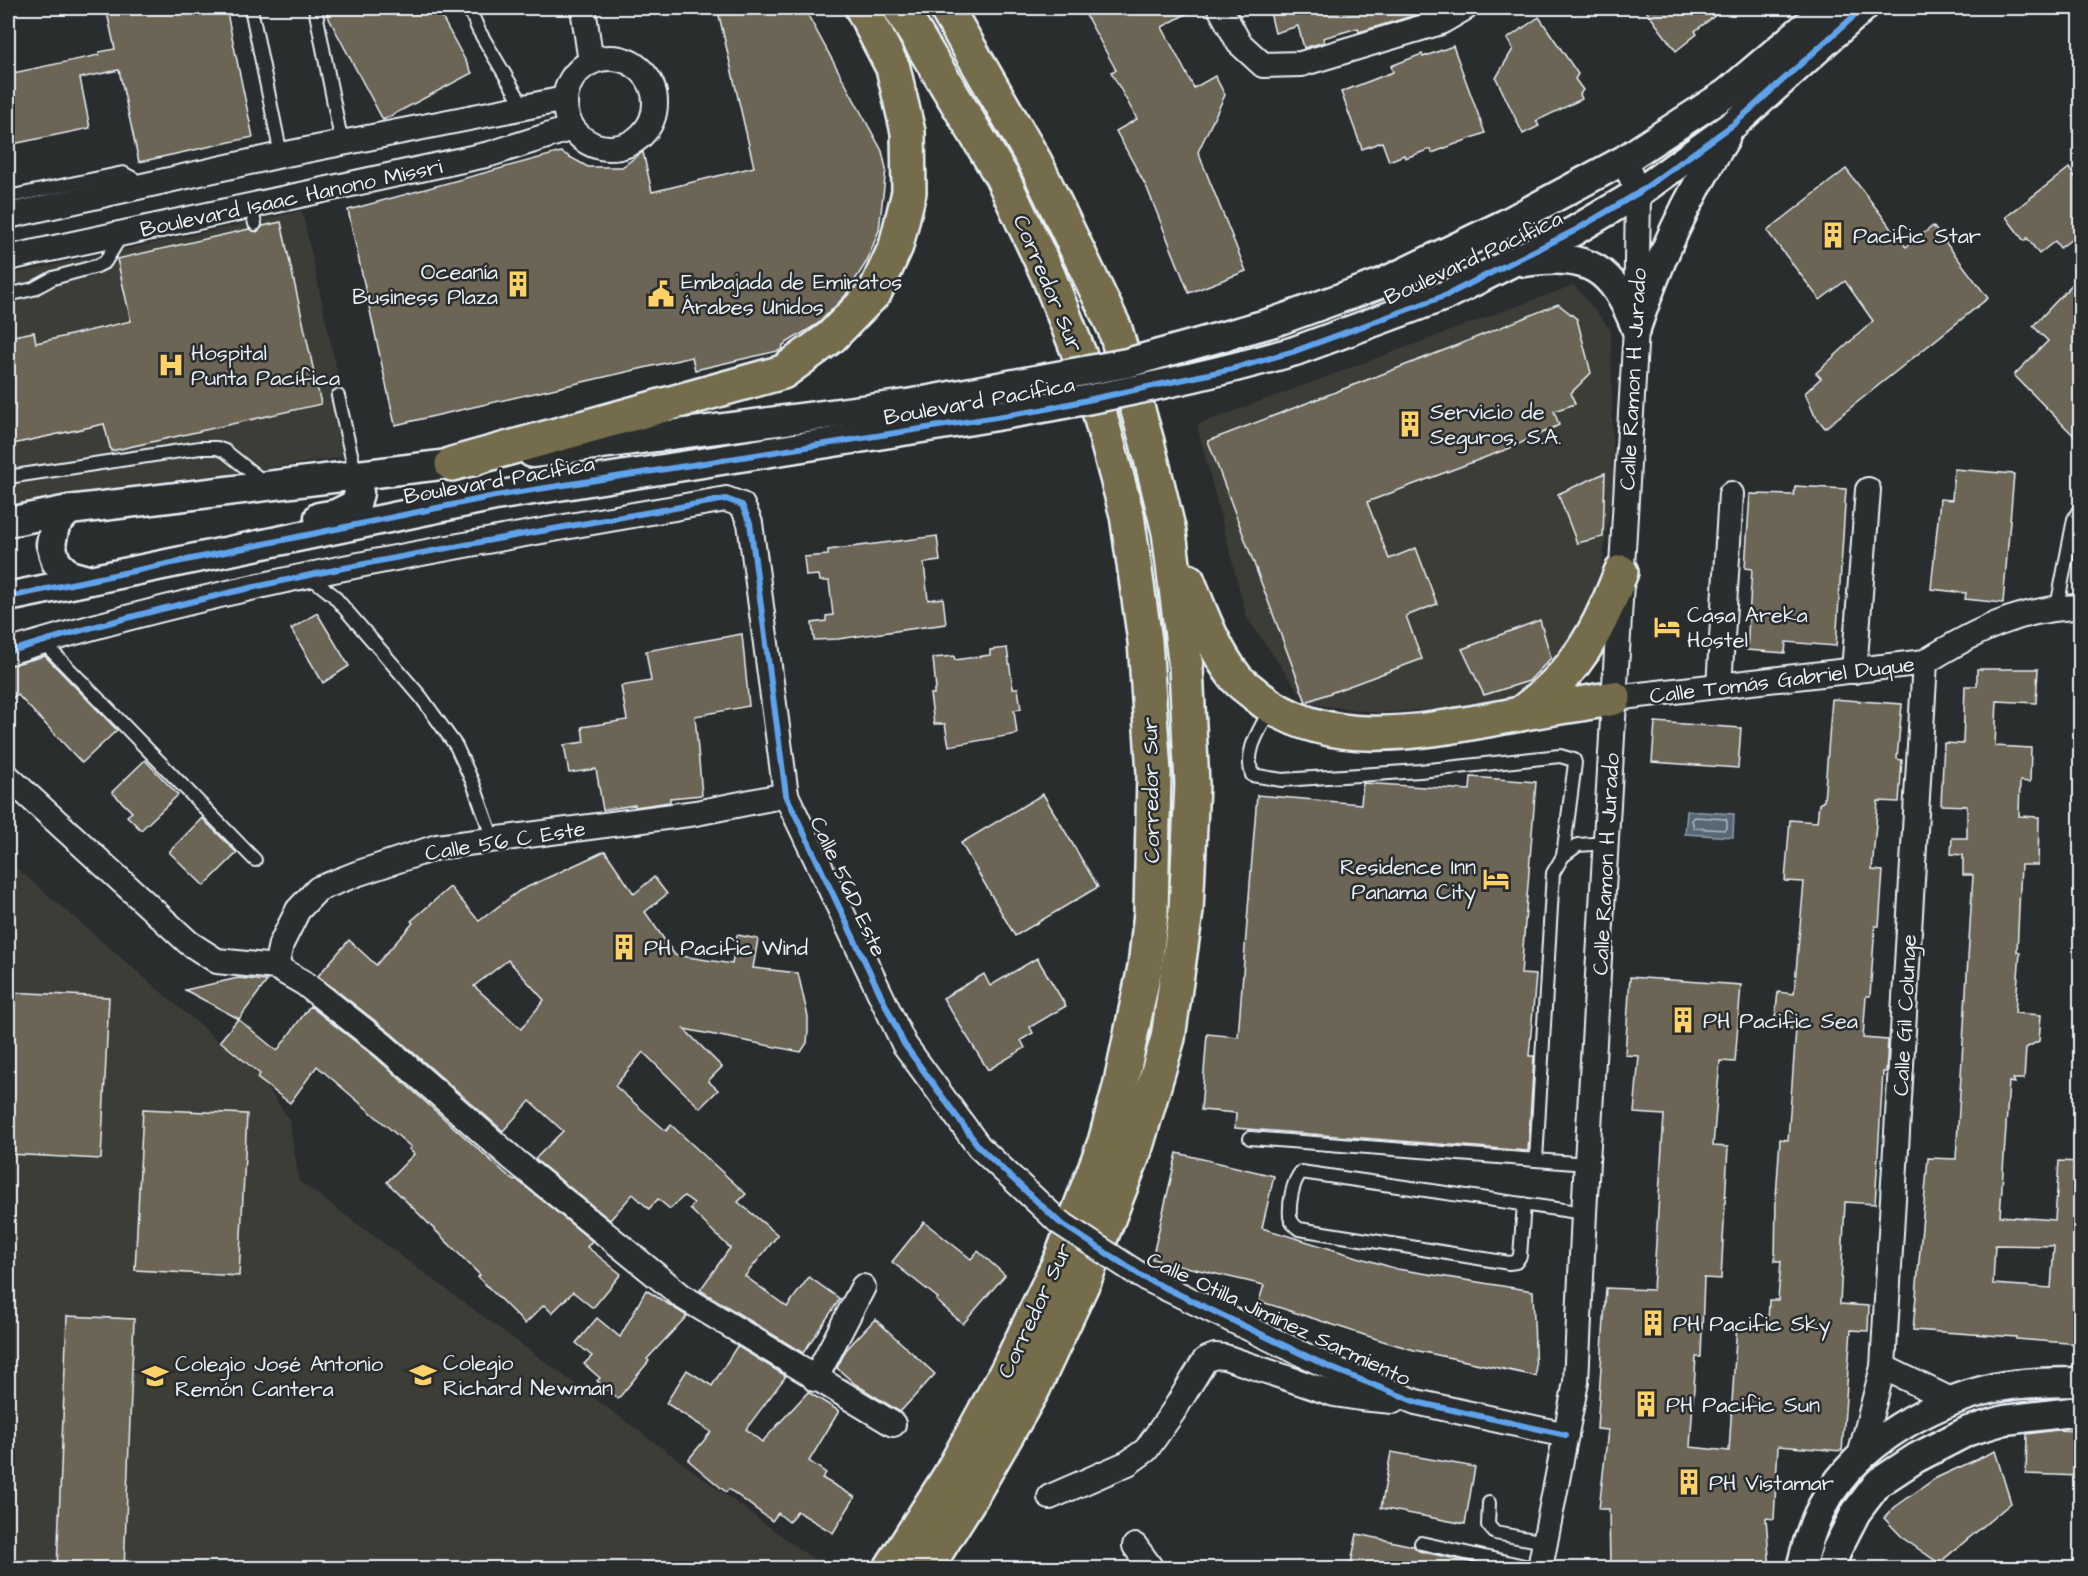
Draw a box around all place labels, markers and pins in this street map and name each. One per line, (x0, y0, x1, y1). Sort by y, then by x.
building icon: Pacific Star (1818, 220, 1848, 250)
place label: Pacific Star (1853, 221, 1981, 252)
place label: Oceanía Business Plaza (352, 257, 498, 313)
place label: Embajada de Emiratos Árabes Unidos (681, 267, 902, 323)
building icon: Oceanía Business Plaza (503, 269, 533, 299)
public building icon: Embajada de Emiratos Árabes Unidos (646, 279, 676, 309)
place label: Hospital Punta Pacífica (191, 338, 340, 394)
hospital icon: Hospital Punta Pacífica (156, 350, 186, 380)
place label: Servicio de Seguros, S.A. (1430, 397, 1561, 454)
building icon: Servicio de Seguros, S.A. (1395, 409, 1425, 439)
place label: Casa Areka Hostel (1687, 600, 1808, 656)
hotel icon: Casa Areka Hostel (1652, 612, 1682, 642)
place label: Residence Inn Panama City (1340, 852, 1476, 909)
hotel icon: Residence Inn Panama City (1481, 864, 1511, 894)
building icon: PH Pacific Wind (609, 932, 639, 962)
place label: PH Pacific Wind (644, 933, 808, 964)
building icon: PH Pacific Sea (1668, 1005, 1698, 1035)
place label: PH Pacific Sea (1703, 1006, 1858, 1037)
building icon: PH Pacific Sky (1638, 1308, 1668, 1338)
place label: PH Pacific Sky (1673, 1309, 1830, 1341)
place label: Colegio Richard Newman (443, 1348, 613, 1404)
place label: Colegio José Antonio Remón Cantera (175, 1349, 384, 1405)
school or university icon: Colegio Richard Newman (408, 1360, 438, 1390)
school or university icon: Colegio José Antonio Remón Cantera (140, 1361, 170, 1391)
building icon: PH Pacific Sun (1631, 1389, 1661, 1419)
place label: PH Pacific Sun (1666, 1390, 1820, 1421)
building icon: PH Vistamar (1674, 1467, 1704, 1497)
place label: PH Vistamar (1709, 1468, 1834, 1499)

